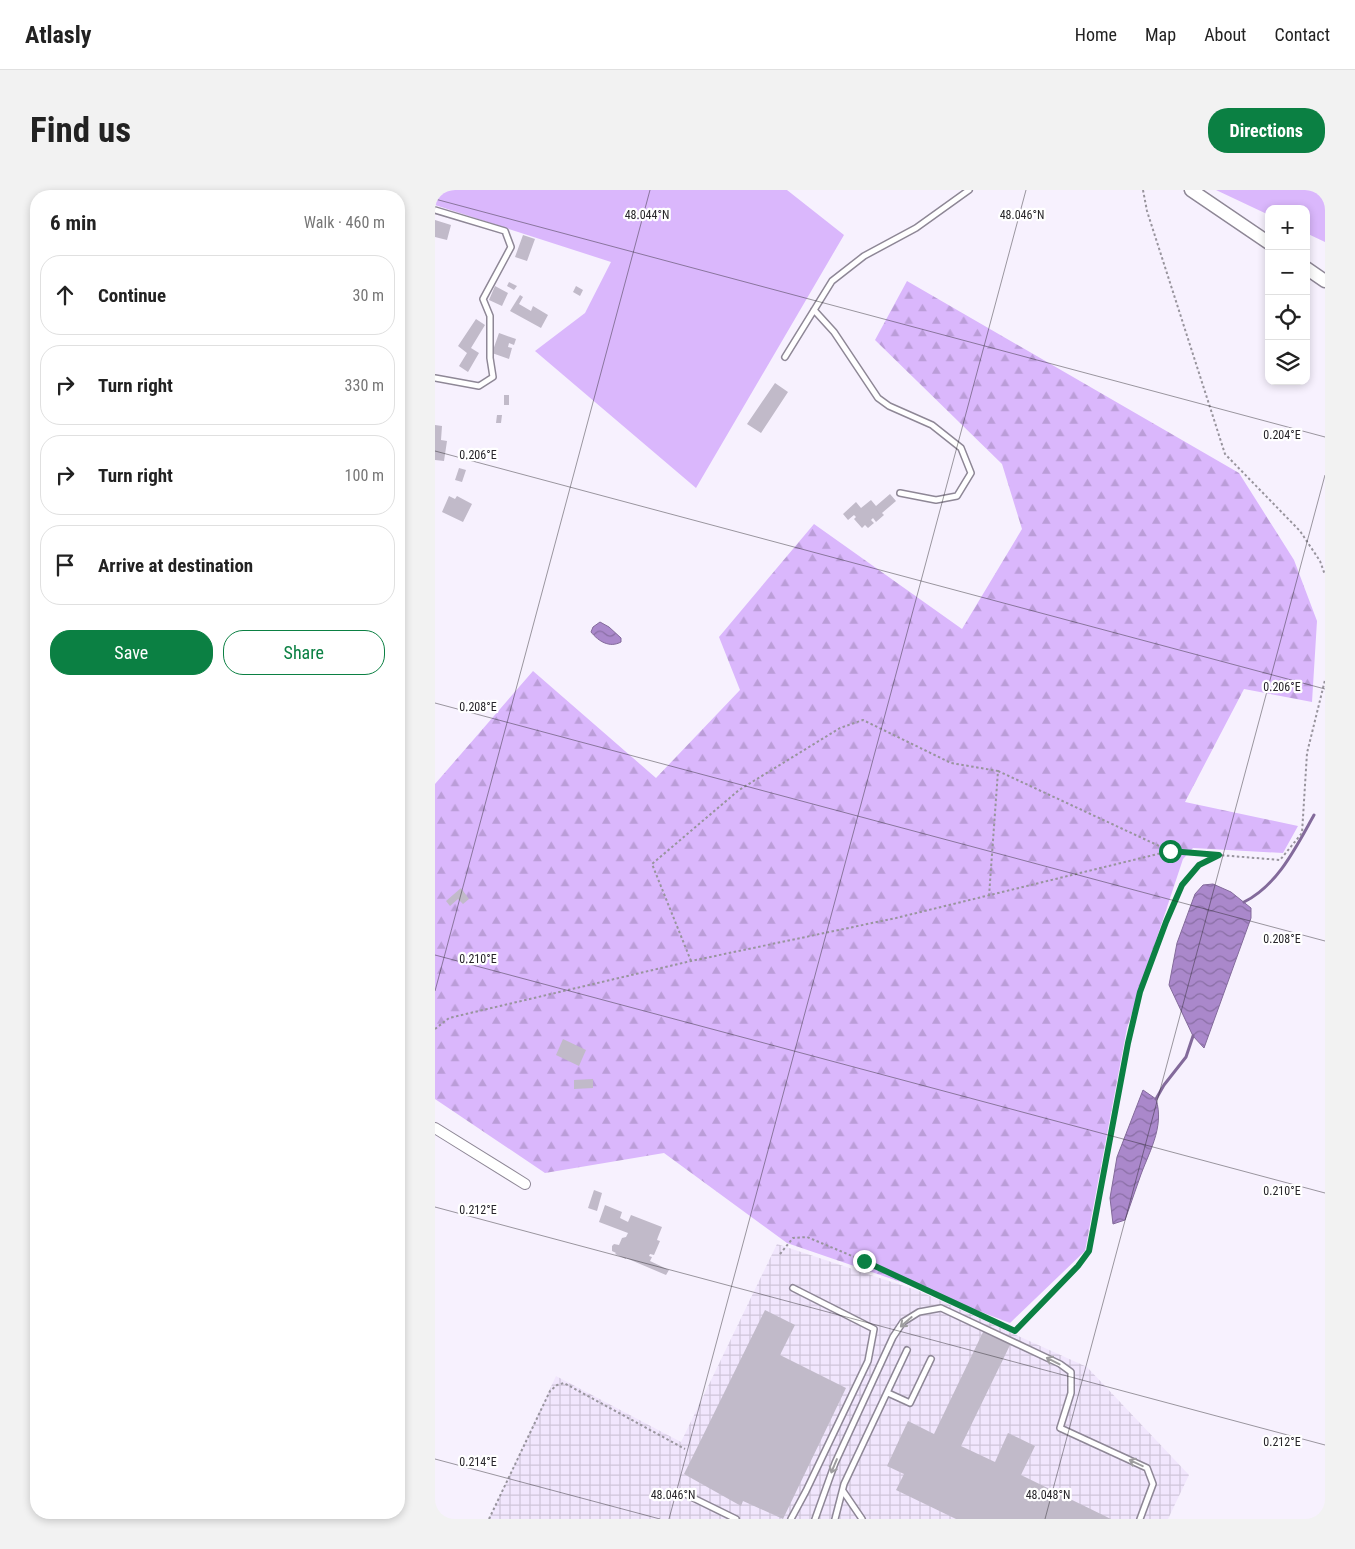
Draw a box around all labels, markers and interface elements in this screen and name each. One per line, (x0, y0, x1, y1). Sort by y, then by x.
text: Atlasly (25, 21, 91, 49)
text: Home (1075, 24, 1117, 45)
text: Map (1145, 24, 1176, 45)
text: About (1204, 24, 1246, 45)
text: Contact (1274, 24, 1330, 45)
button: Directions (1208, 108, 1325, 153)
text: Find us (30, 110, 131, 151)
map controls (1265, 205, 1310, 385)
button: + (1265, 205, 1310, 250)
text: 48.044°N (625, 208, 669, 222)
text: 48.046°N (1000, 208, 1044, 222)
text: 6 min (50, 211, 97, 235)
text: Walk · 460 m (304, 213, 385, 232)
button: − (1265, 250, 1310, 295)
icon: ahead (51, 281, 79, 309)
text: Continue (98, 284, 166, 307)
text: 30 m (352, 286, 384, 305)
button: locate (1265, 295, 1310, 340)
button: layers (1265, 340, 1310, 385)
icon: right (51, 371, 79, 399)
text: Turn right (98, 374, 173, 397)
text: 330 m (345, 376, 384, 395)
text: 0.204°E (1263, 428, 1301, 442)
text: 0.206°E (459, 448, 497, 462)
icon: right (51, 461, 79, 489)
text: Turn right (98, 464, 173, 487)
text: 100 m (345, 466, 384, 485)
icon: arrive (51, 551, 79, 579)
text: Arrive at destination (98, 554, 253, 577)
button: Save (50, 630, 213, 675)
button: Share (223, 630, 385, 675)
text: 0.206°E (1263, 680, 1301, 694)
text: 0.208°E (459, 700, 497, 714)
route start (1159, 840, 1182, 863)
text: 0.208°E (1263, 932, 1301, 946)
text: 0.210°E (459, 952, 497, 966)
text: 0.210°E (1263, 1184, 1301, 1198)
text: 0.212°E (459, 1203, 497, 1217)
route end (853, 1250, 876, 1273)
one-way arrow (900, 1316, 913, 1327)
one-way arrow (1046, 1356, 1061, 1365)
text: 0.212°E (1263, 1435, 1301, 1449)
text: 0.214°E (459, 1455, 497, 1469)
one-way arrow (829, 1458, 839, 1473)
one-way arrow (1129, 1458, 1144, 1467)
text: 48.046°N (651, 1488, 695, 1502)
text: 48.048°N (1026, 1488, 1070, 1502)

